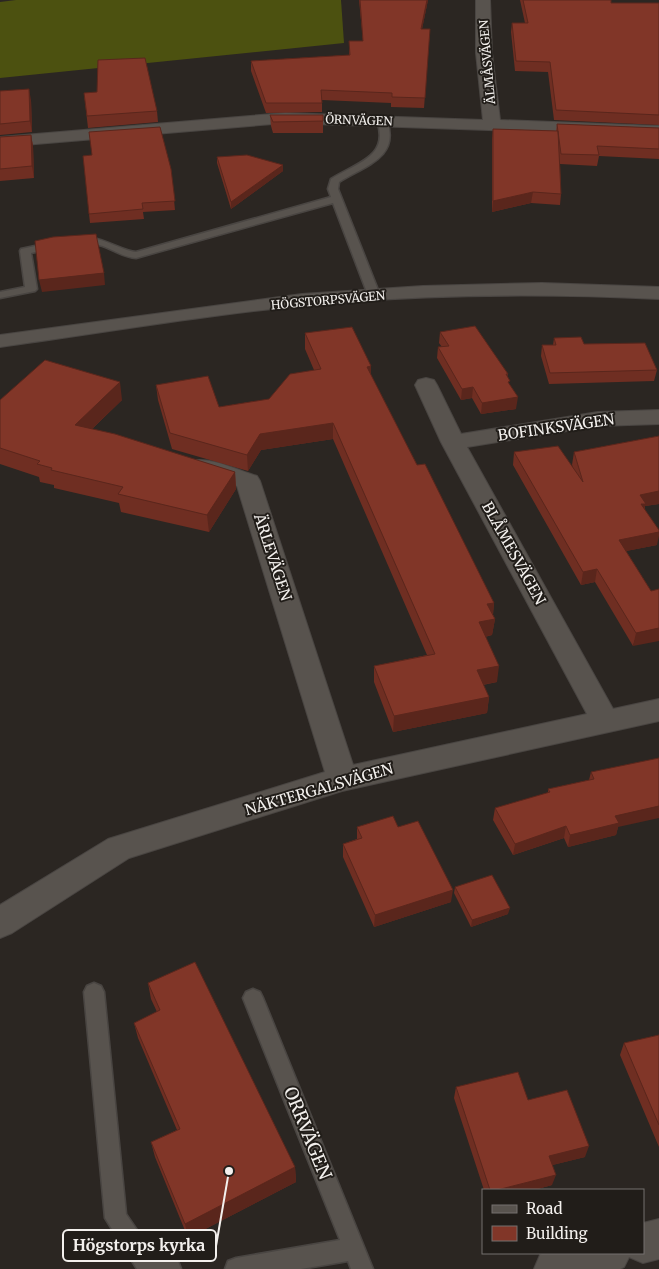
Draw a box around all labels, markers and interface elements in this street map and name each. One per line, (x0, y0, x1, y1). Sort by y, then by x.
street label: ÄLMÅSVÄGEN (475, 19, 498, 106)
street label: ÖRNVÄGEN (325, 111, 394, 129)
street label: HÖGSTORPSVÄGEN (270, 287, 386, 312)
street label: BOFINKSVÄGEN (496, 409, 616, 445)
street label: BLÅMESVÄGEN (478, 497, 552, 608)
street label: ÄRLEVÄGEN (250, 510, 296, 603)
street label: NÄKTERGALSVÄGEN (243, 759, 396, 819)
street label: ORRVÄGEN (279, 1083, 337, 1183)
legend (482, 1189, 644, 1254)
text: Road (526, 1199, 562, 1218)
text: Building (526, 1224, 588, 1243)
callout: Högstorps kyrka (63, 1230, 216, 1261)
text: Högstorps kyrka (73, 1235, 205, 1255)

